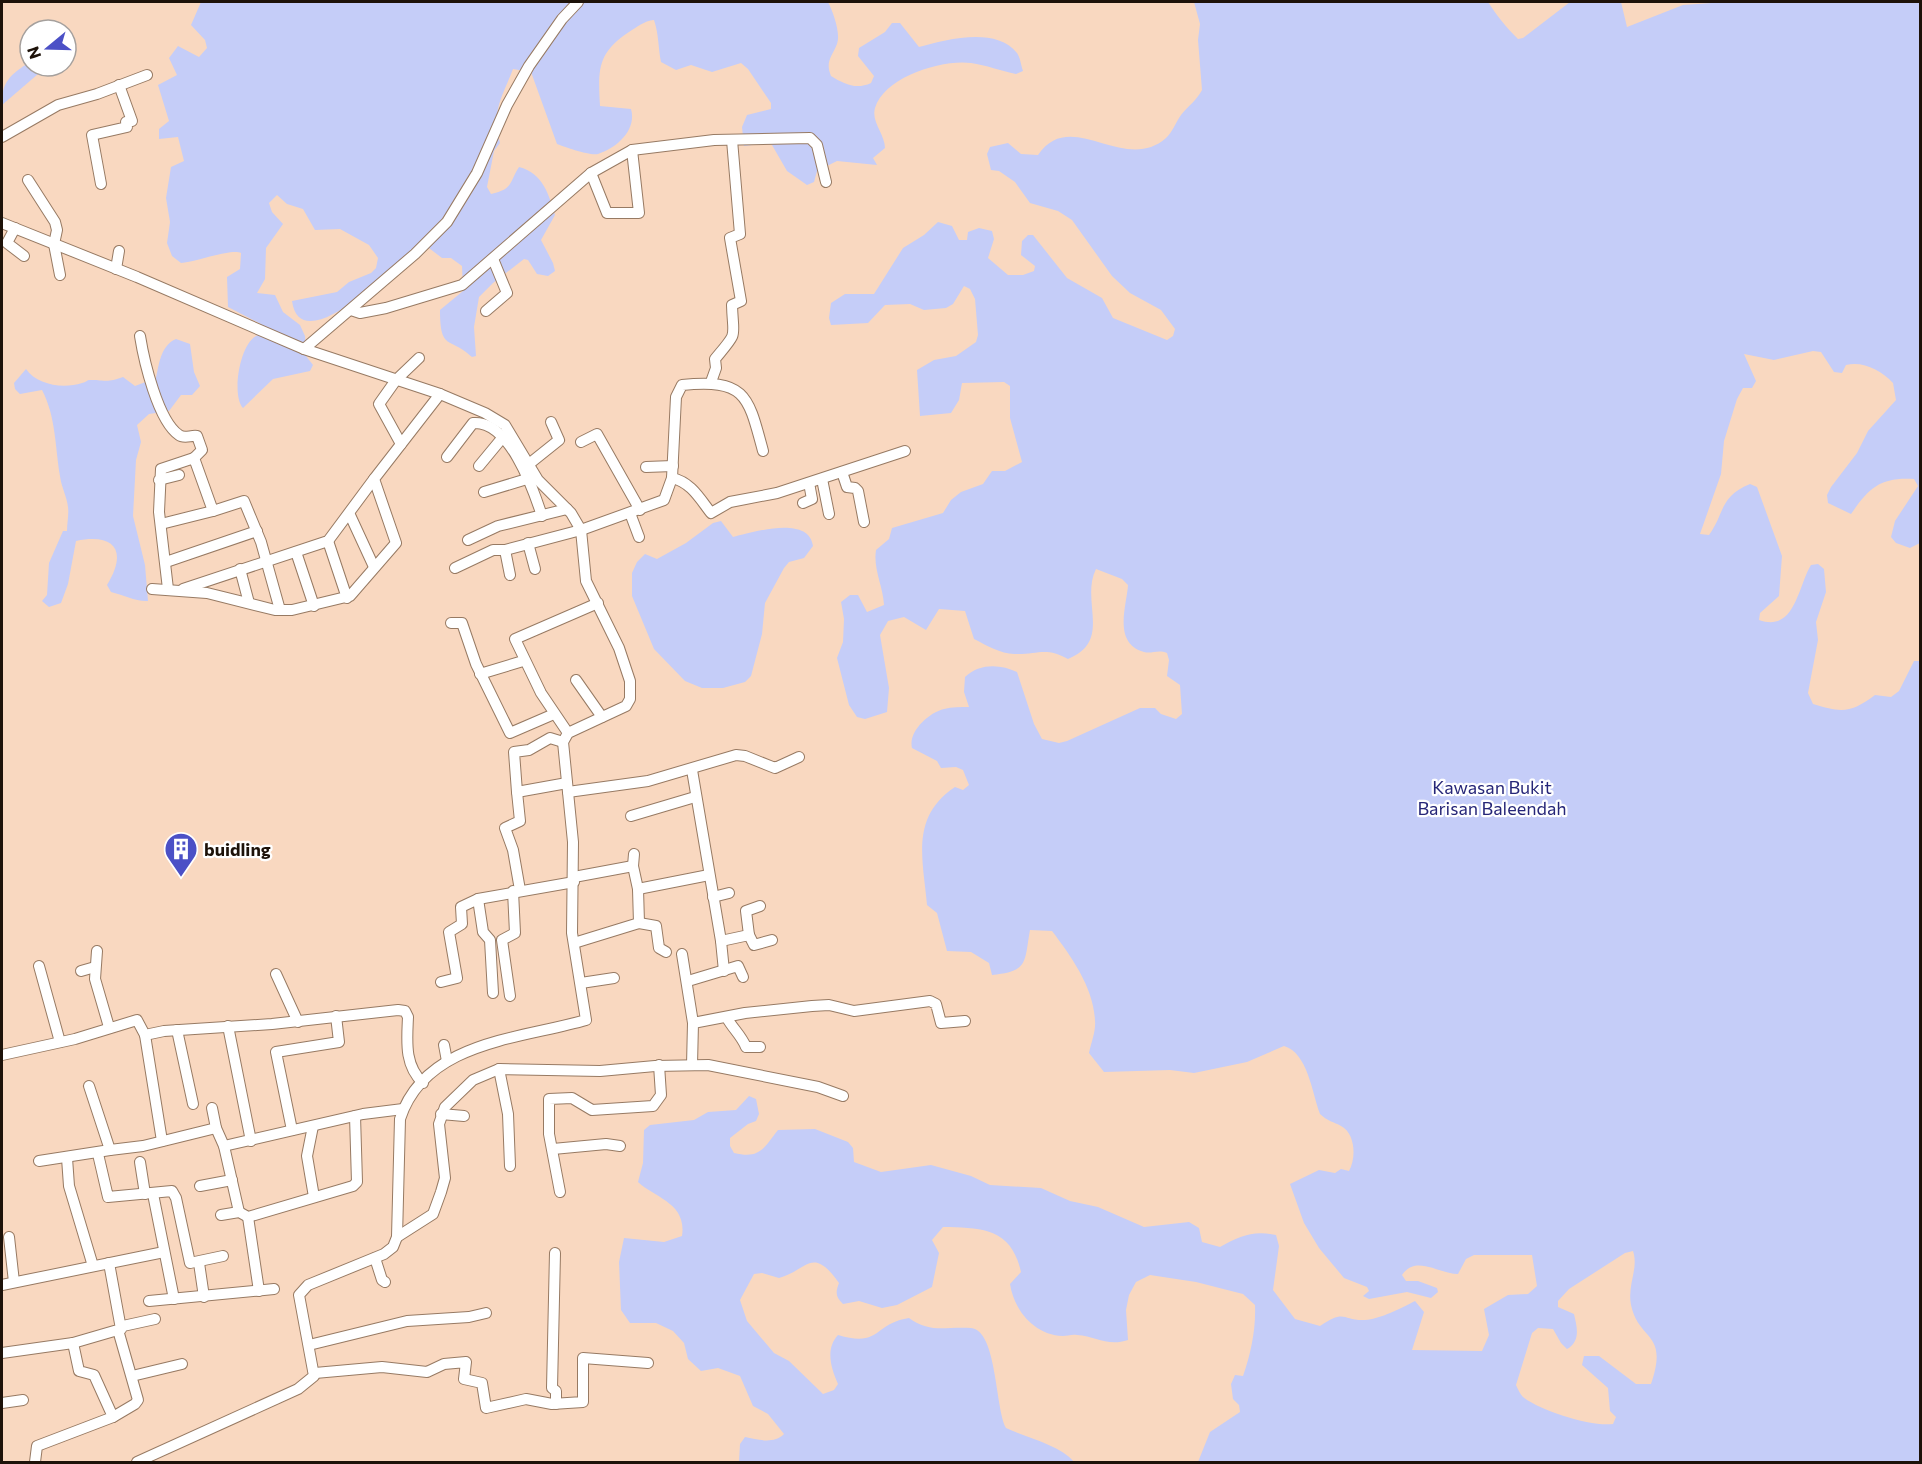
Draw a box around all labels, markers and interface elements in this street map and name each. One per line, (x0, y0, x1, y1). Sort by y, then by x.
north arrow (18, 18, 78, 78)
text: N (22, 44, 44, 62)
park label: Kawasan Bukit Barisan Baleendah (1417, 776, 1567, 819)
building icon: buidling (163, 831, 199, 878)
place label: buidling (204, 838, 271, 860)

